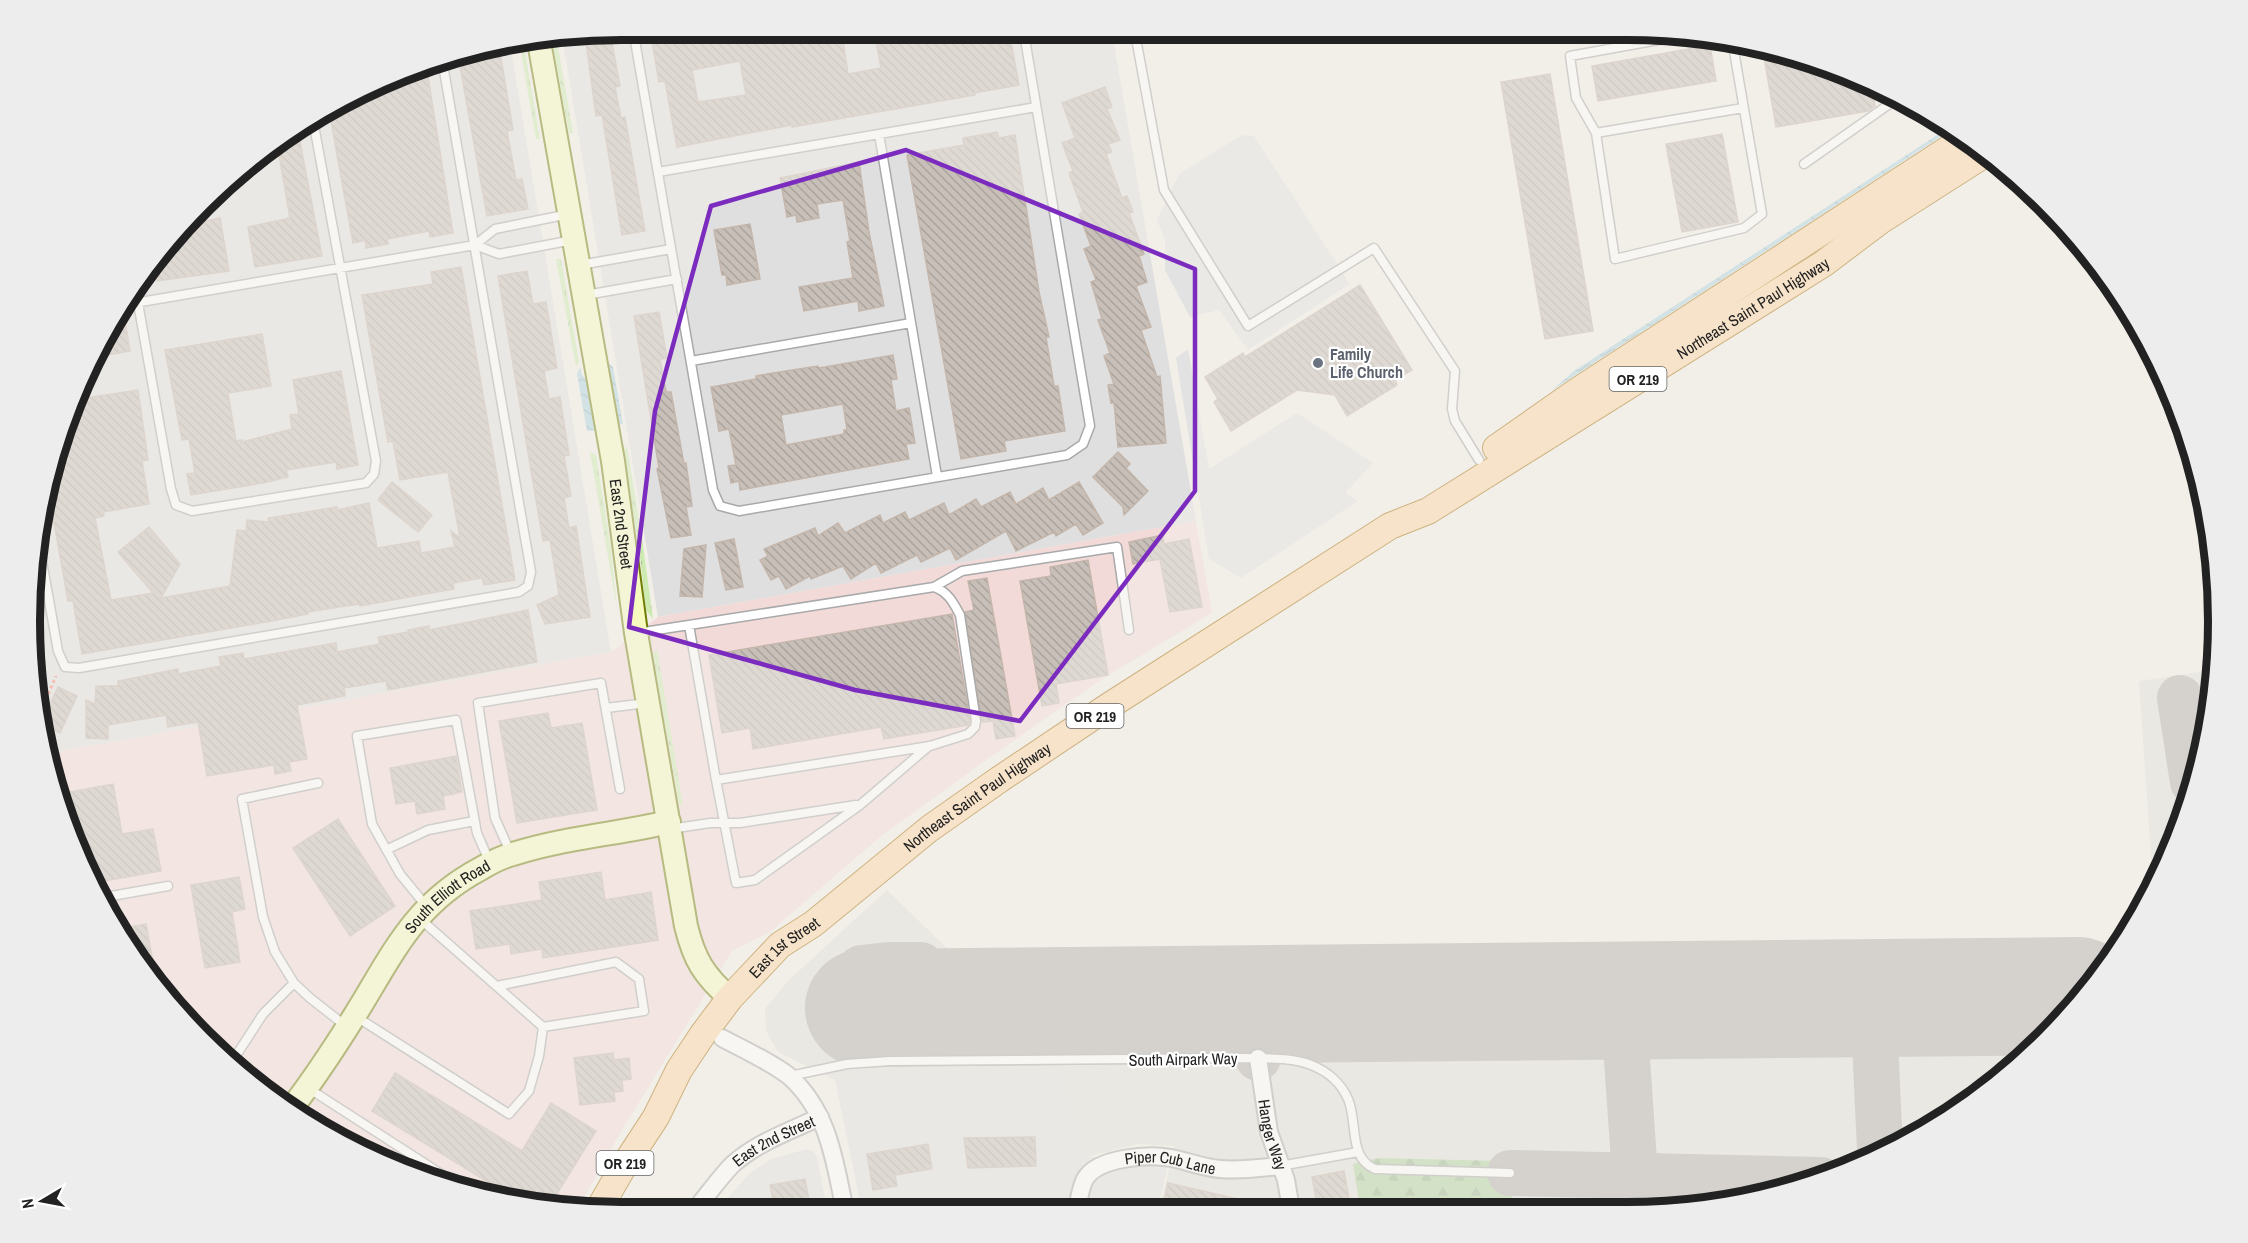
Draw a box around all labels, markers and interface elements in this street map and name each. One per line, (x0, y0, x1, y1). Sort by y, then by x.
street label: Northeast Saint Paul Highway (1672, 252, 1834, 364)
place label: Family Life Church (1330, 343, 1403, 383)
marker: Family Life Church (1311, 356, 1325, 370)
road number: OR 219 (1610, 367, 1666, 391)
street label: East 2nd Street (605, 478, 638, 571)
road number: OR 219 (1066, 704, 1124, 728)
street label: Northeast Saint Paul Highway (899, 737, 1055, 857)
street label: South Elliott Road (399, 854, 494, 938)
street label: East 1st Street (744, 912, 825, 983)
street label: South Airpark Way (1128, 1047, 1238, 1071)
street label: Hanger Way (1253, 1098, 1293, 1173)
street label: East 2nd Street (727, 1110, 818, 1171)
street label: Piper Cub Lane (1123, 1145, 1217, 1179)
road number: OR 219 (596, 1151, 654, 1175)
north arrow (12, 1171, 72, 1231)
text: N (16, 1197, 39, 1210)

